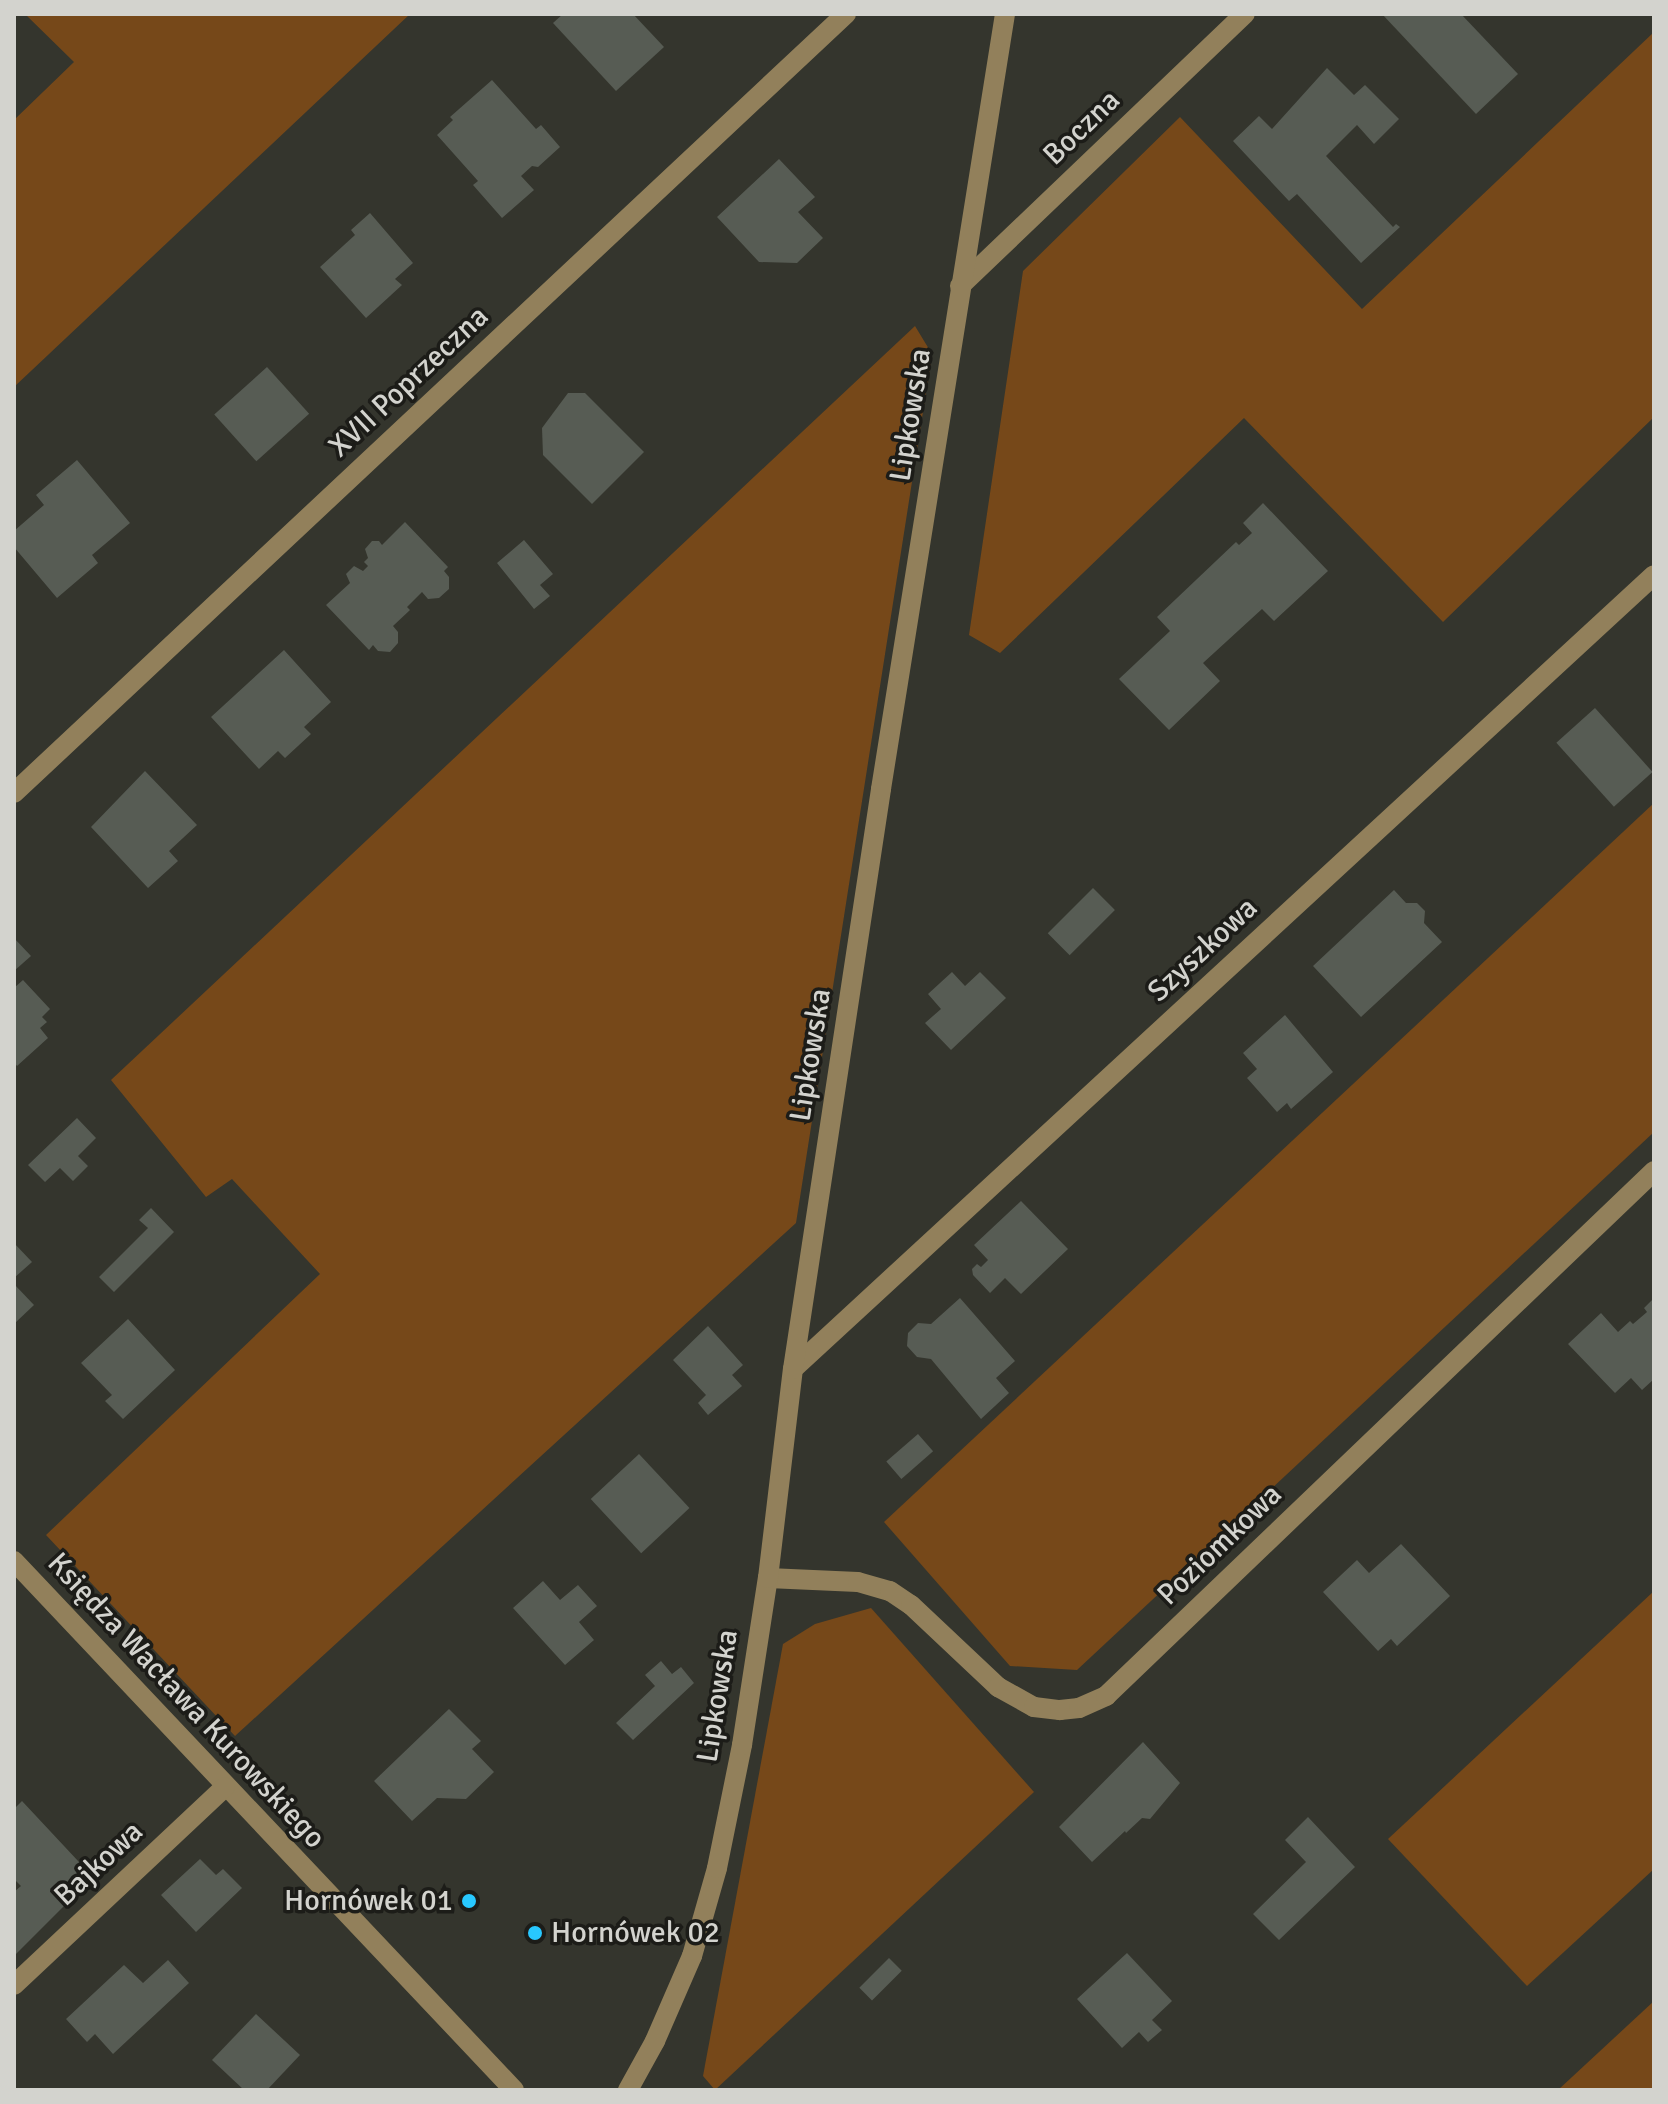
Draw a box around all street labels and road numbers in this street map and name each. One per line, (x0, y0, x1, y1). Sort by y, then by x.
street label: Boczna (1036, 83, 1128, 173)
street label: XVII Poprzeczna (322, 299, 496, 465)
street label: Lipkowska (883, 346, 939, 484)
street label: Szyszkowa (1141, 890, 1265, 1010)
street label: Lipkowska (783, 986, 839, 1124)
street label: Poziomkowa (1150, 1477, 1290, 1613)
street label: Księdza Wacława Kurowskiego (40, 1546, 332, 1856)
street label: Lipkowska (690, 1627, 746, 1765)
street label: Bajkowa (47, 1814, 151, 1914)

